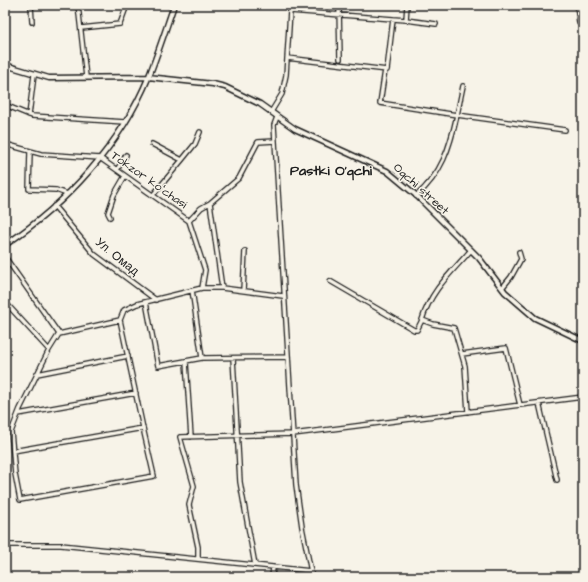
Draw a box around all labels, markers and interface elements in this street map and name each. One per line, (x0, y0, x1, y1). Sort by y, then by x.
street label: Tokzor koʻchasi (107, 147, 191, 213)
street label: Oqchi street (389, 159, 453, 219)
district label: Pastki O'qchi (290, 161, 373, 181)
street label: Ул. Омад (92, 234, 142, 280)

